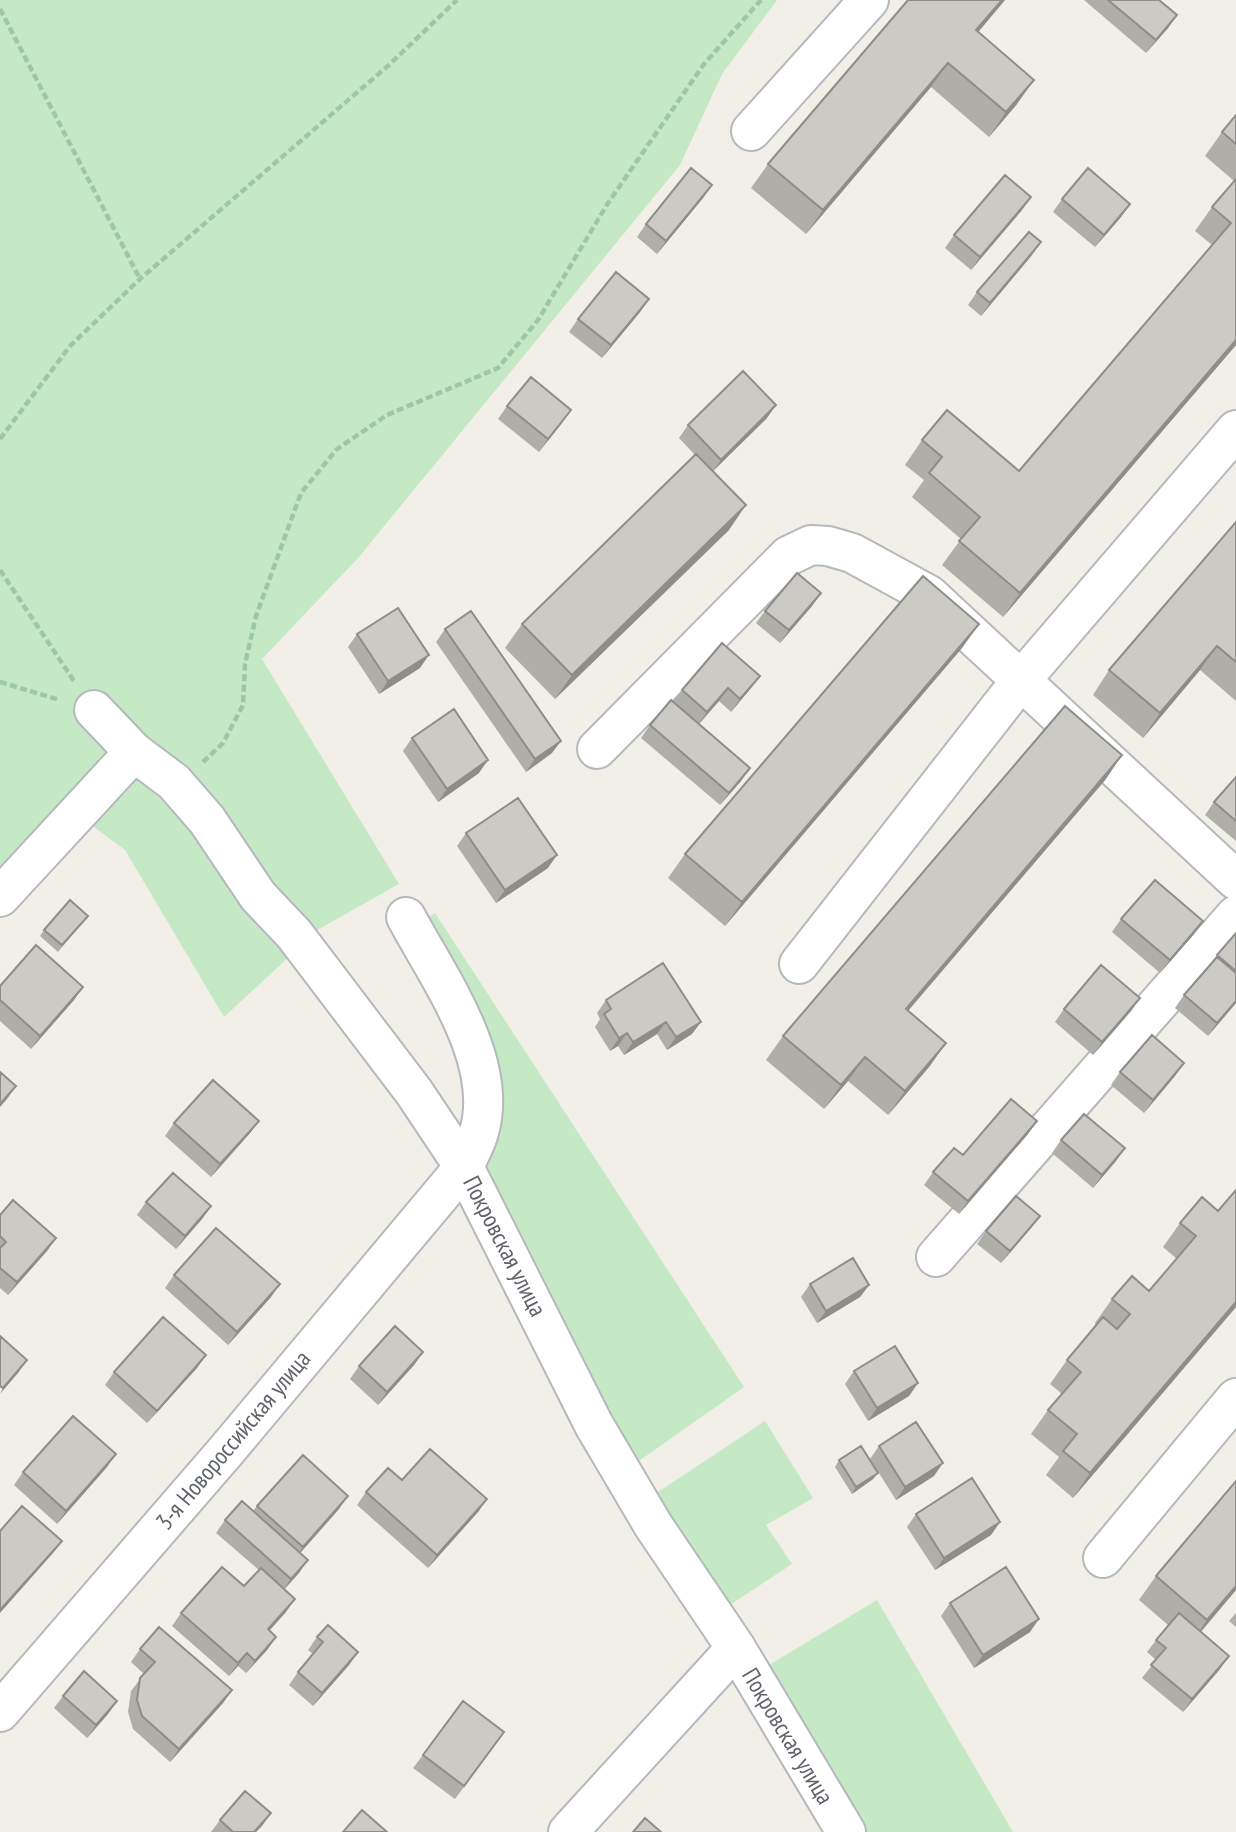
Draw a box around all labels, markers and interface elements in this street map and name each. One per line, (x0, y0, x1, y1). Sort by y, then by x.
street label: Покровская улица (456, 1171, 554, 1321)
street label: 3-я Новороссийская улица (149, 1344, 317, 1536)
street label: Покровская улица (735, 1662, 841, 1810)

